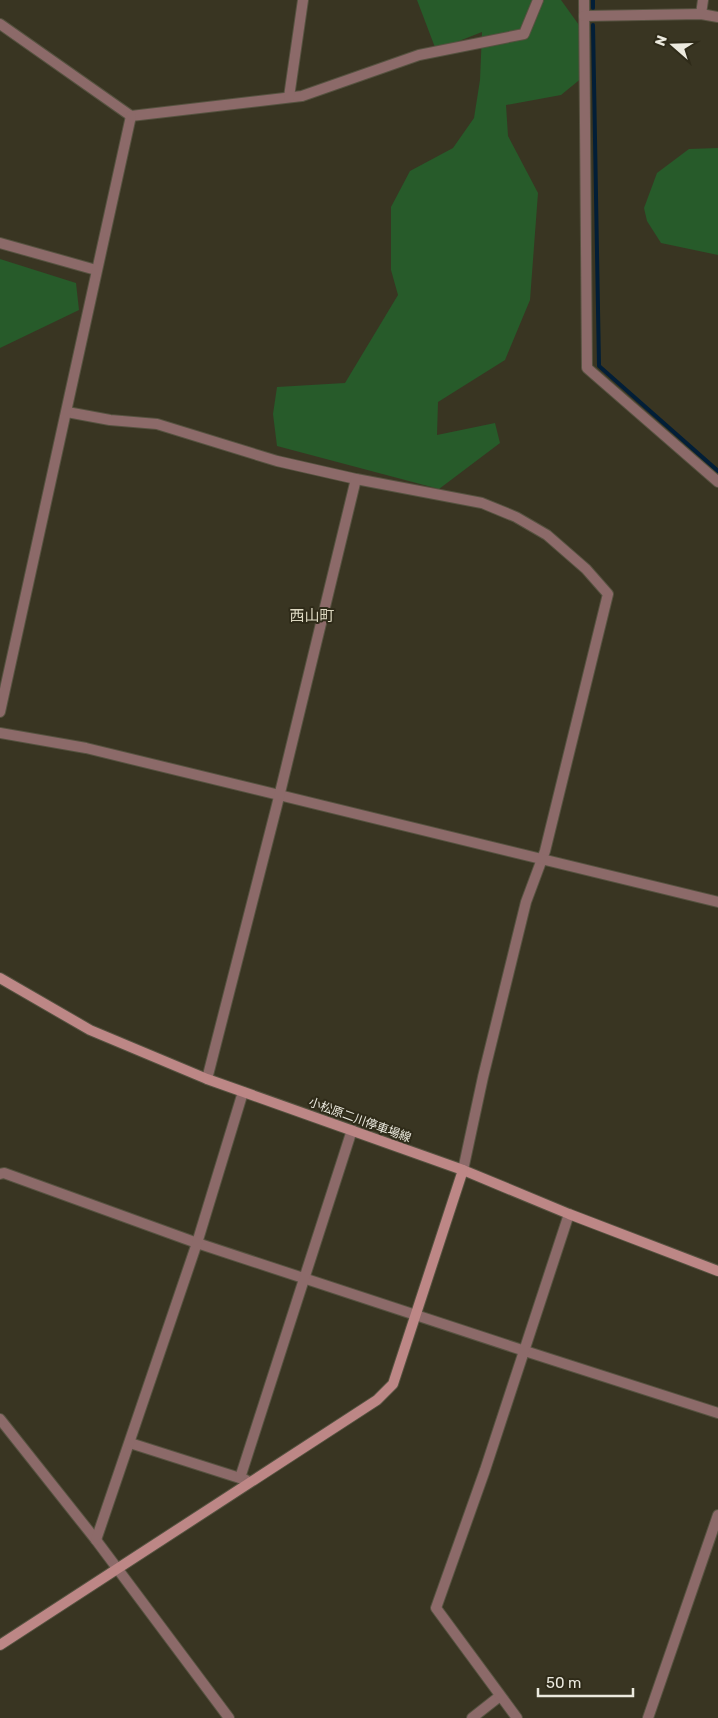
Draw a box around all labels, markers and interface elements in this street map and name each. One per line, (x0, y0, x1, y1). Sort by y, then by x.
north arrow (648, 20, 698, 70)
text: N (652, 33, 671, 48)
district label: 西山町 (289, 607, 335, 625)
street label: 小松原二川停車場線 (307, 1095, 413, 1145)
scale bar (538, 1666, 633, 1698)
text: 50 m (546, 1674, 581, 1692)

